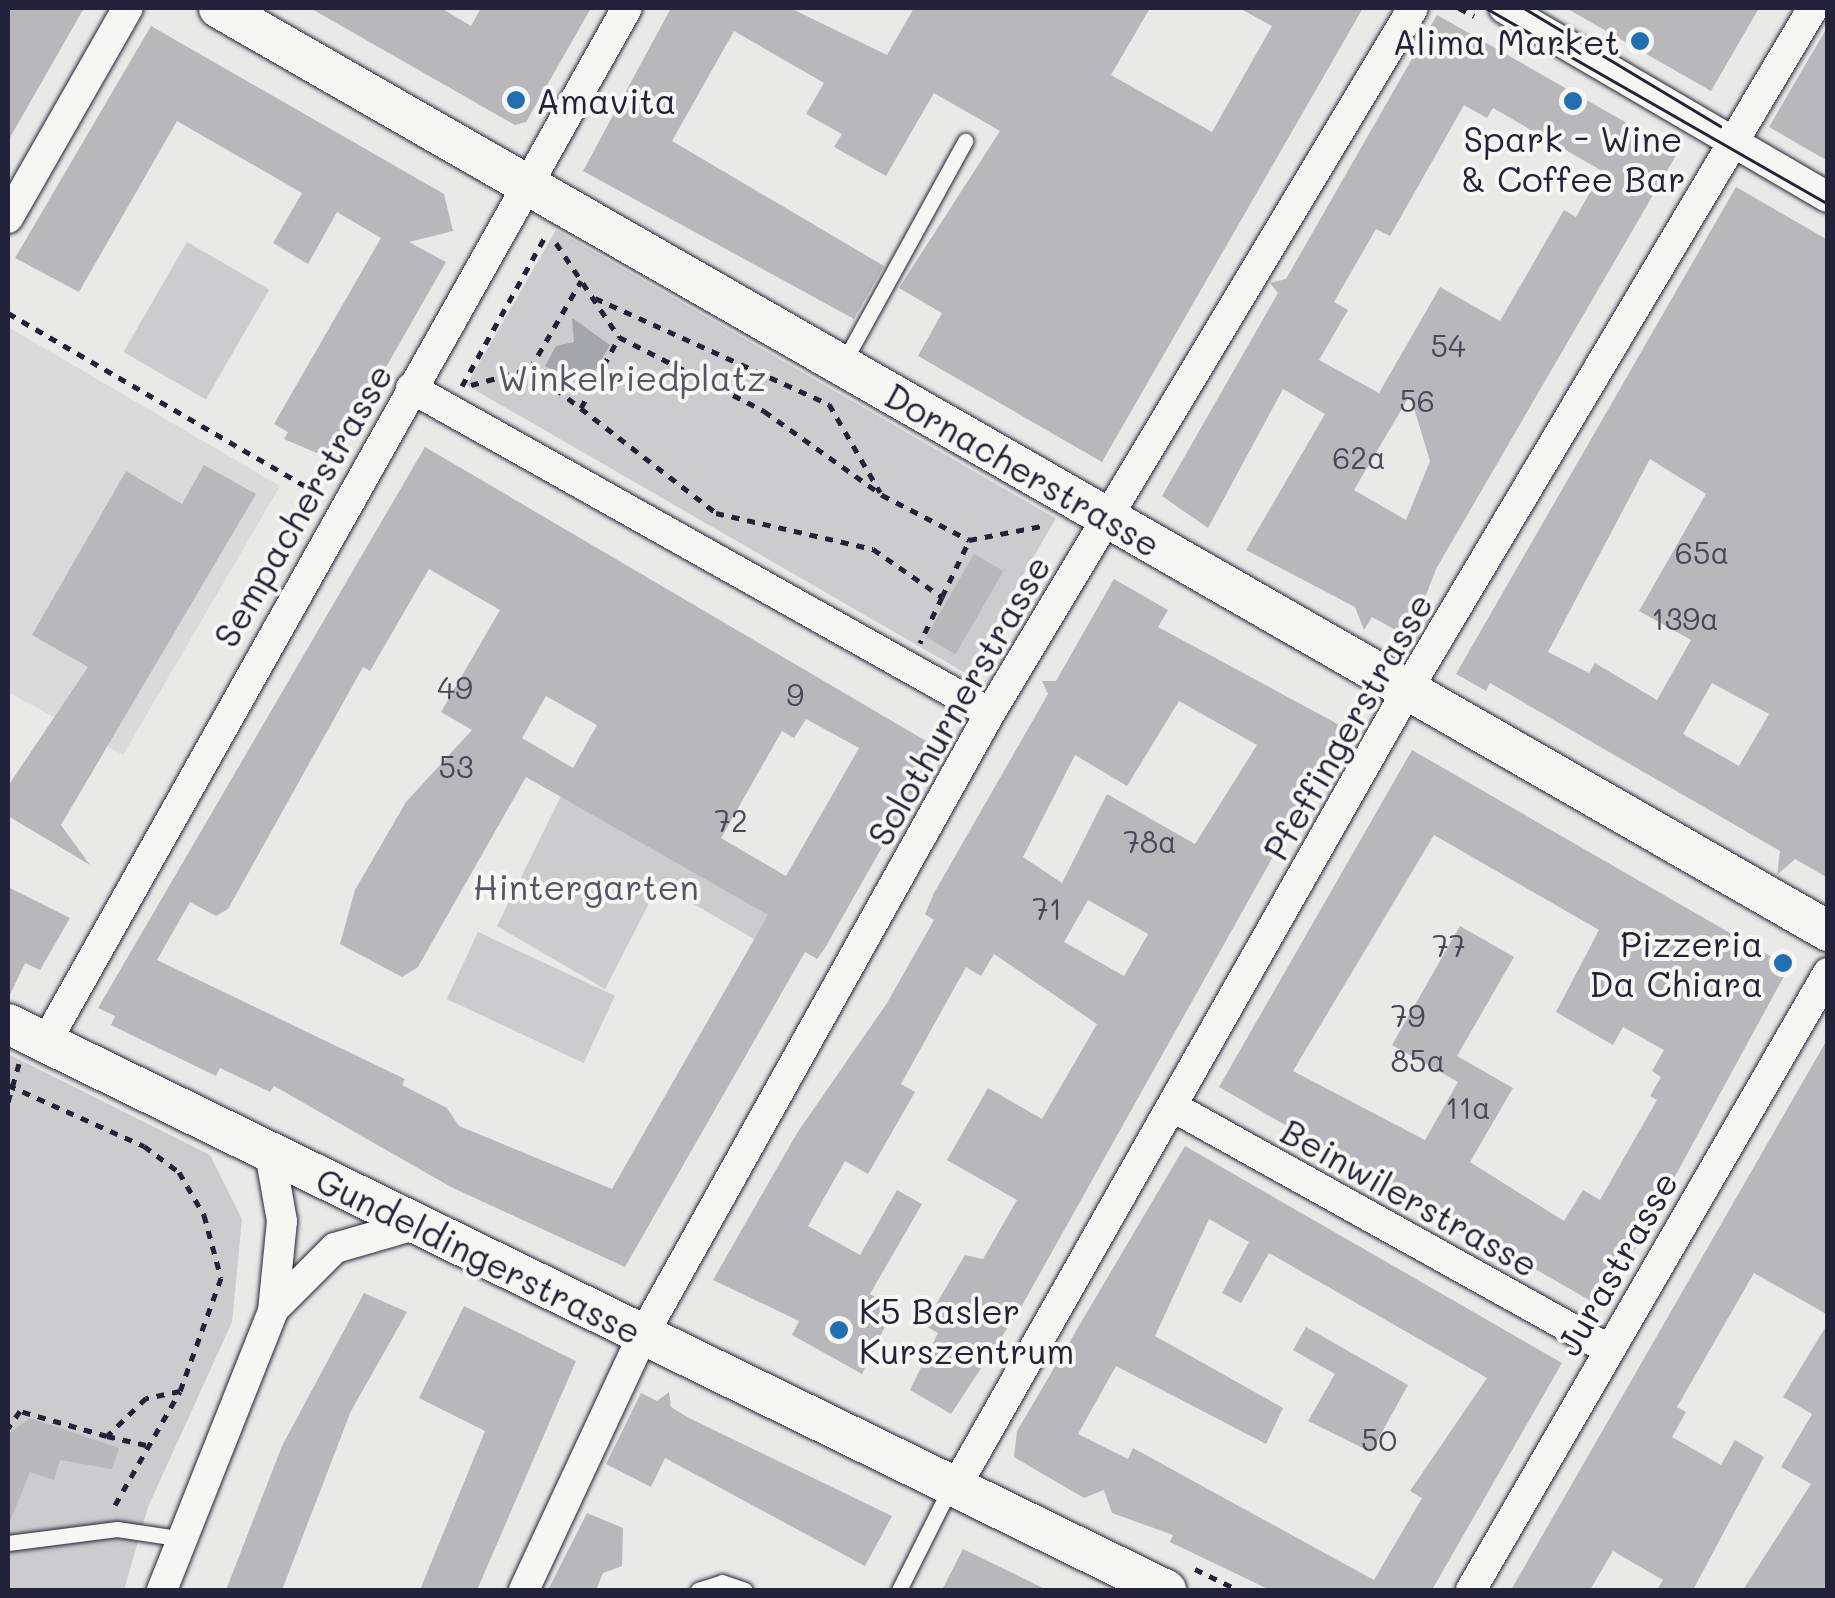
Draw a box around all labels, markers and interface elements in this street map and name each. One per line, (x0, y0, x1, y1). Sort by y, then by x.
place label: Alima Market (1392, 20, 1620, 62)
marker: Alima Market (1629, 30, 1651, 52)
place label: Amavita (536, 79, 676, 121)
marker: Amavita (505, 89, 527, 111)
marker: Spark - Wine & Coffee Bar (1562, 90, 1584, 112)
place label: Spark - Wine & Coffee Bar (1460, 117, 1686, 199)
house number: 54 (1430, 327, 1466, 363)
street label: Sempacherstrasse (204, 356, 400, 654)
park label: Winkelriedplatz (497, 356, 767, 398)
street label: Dornacherstrasse (878, 373, 1168, 565)
house number: 56 (1399, 382, 1435, 418)
house number: 62a (1332, 439, 1386, 475)
house number: 65a (1675, 534, 1729, 570)
street label: Solothurnerstrasse (858, 547, 1058, 853)
street label: Pfeffingerstrasse (1254, 585, 1440, 867)
house number: 139a (1651, 600, 1719, 636)
house number: 49 (437, 669, 473, 705)
house number: 9 (786, 676, 804, 712)
house number: 53 (438, 748, 474, 784)
house number: 72 (714, 802, 748, 838)
house number: 78a (1123, 823, 1177, 859)
park label: Hintergarten (473, 865, 699, 907)
house number: 71 (1032, 890, 1062, 926)
place label: Pizzeria Da Chiara (1589, 922, 1763, 1004)
house number: 77 (1432, 927, 1466, 963)
marker: Pizzeria Da Chiara (1772, 952, 1794, 974)
house number: 79 (1391, 997, 1425, 1033)
house number: 85a (1391, 1042, 1445, 1078)
house number: 11a (1445, 1089, 1491, 1125)
street label: Beinwilerstrasse (1274, 1109, 1546, 1285)
street label: Gundeldingerstrasse (310, 1158, 648, 1352)
street label: Jurastrasse (1547, 1164, 1685, 1362)
place label: K5 Basler Kurszentrum (859, 1289, 1074, 1371)
marker: K5 Basler Kurszentrum (828, 1319, 850, 1341)
house number: 50 (1361, 1421, 1397, 1457)

